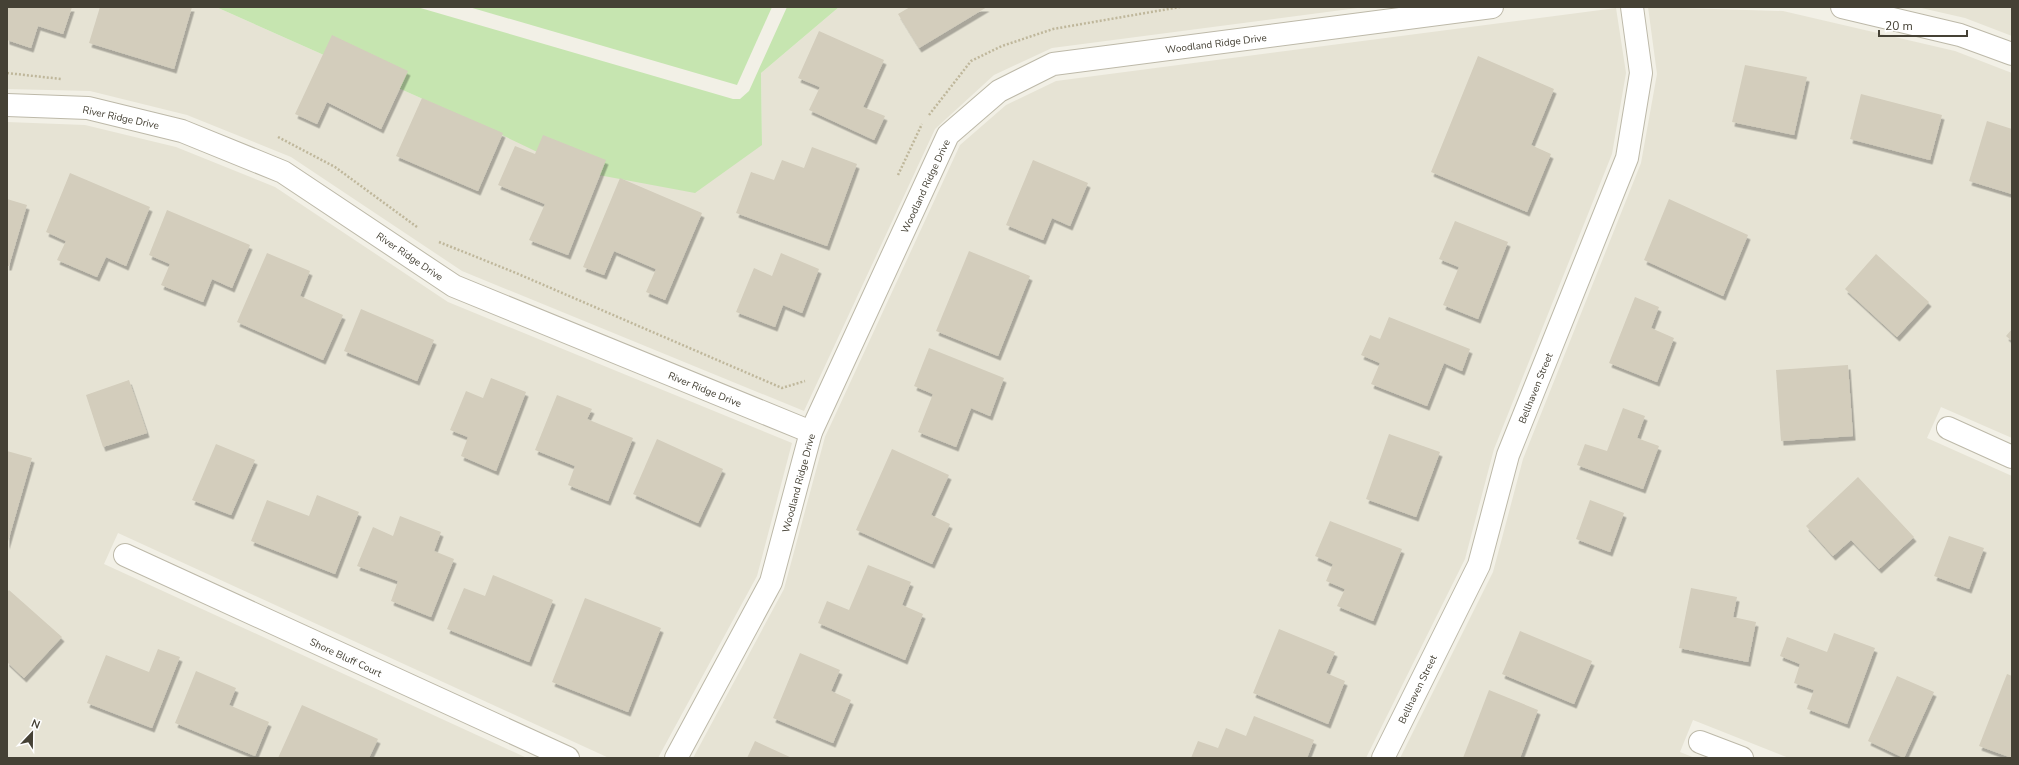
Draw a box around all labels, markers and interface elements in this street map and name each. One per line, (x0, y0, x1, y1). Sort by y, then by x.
scale bar (1879, 12, 1967, 38)
text: 20 m (1885, 18, 1913, 34)
street label: Woodland Ridge Drive (1165, 31, 1268, 57)
street label: River Ridge Drive (81, 103, 160, 133)
street label: Woodland Ridge Drive (898, 137, 954, 236)
street label: River Ridge Drive (373, 229, 446, 284)
street label: Bellhaven Street (1515, 351, 1557, 426)
street label: River Ridge Drive (666, 369, 743, 411)
street label: Woodland Ridge Drive (779, 432, 819, 534)
street label: Shore Bluff Court (307, 635, 384, 681)
street label: Bellhaven Street (1395, 652, 1441, 726)
north arrow (12, 713, 52, 753)
text: N (29, 716, 42, 733)

